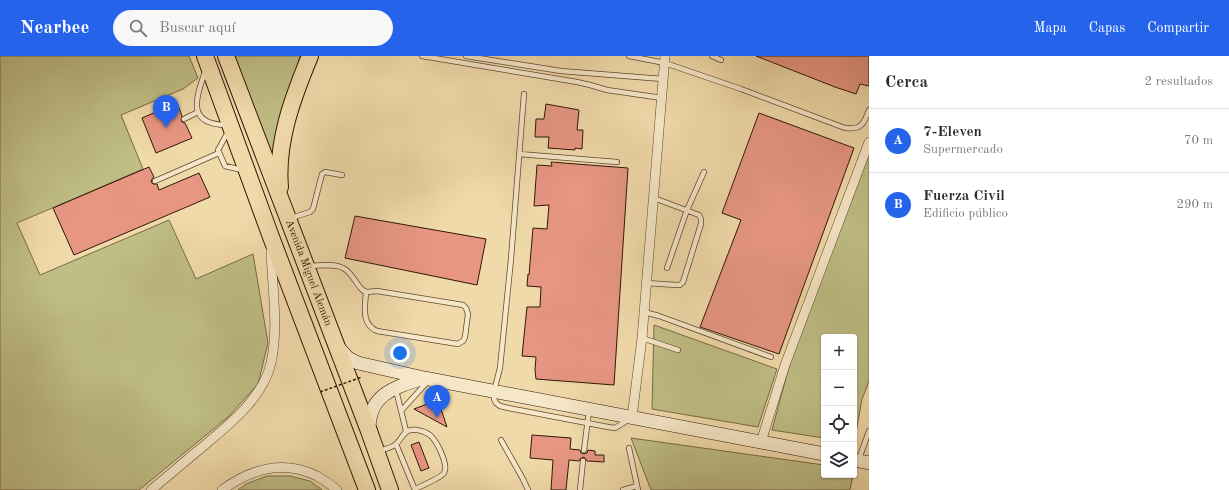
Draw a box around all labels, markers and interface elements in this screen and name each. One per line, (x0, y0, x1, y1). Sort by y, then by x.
search box (113, 10, 393, 46)
icon: search (127, 17, 149, 39)
text: Nearbee (20, 19, 89, 38)
text: Buscar aquí (159, 21, 236, 36)
text: Mapa (1034, 21, 1067, 35)
text: Capas (1089, 21, 1125, 35)
text: Compartir (1147, 21, 1209, 35)
text: Cerca (885, 74, 928, 91)
text: 2 resultados (1145, 75, 1213, 88)
pin: B (153, 95, 179, 128)
text: 7-Eleven (923, 125, 982, 140)
text: A (893, 134, 903, 147)
text: 70 m (1184, 134, 1213, 147)
text: Supermercado (923, 143, 1003, 156)
text: Fuerza Civil (923, 189, 1005, 204)
text: B (893, 198, 903, 211)
text: 290 m (1176, 198, 1213, 211)
text: Edificio público (923, 207, 1008, 220)
street label: Avenida Miguel Alemán (283, 218, 334, 328)
map controls (821, 334, 857, 478)
button: + (821, 334, 857, 370)
your location (390, 343, 410, 363)
button: − (821, 370, 857, 406)
pin: A (424, 385, 450, 418)
button: locate (821, 406, 857, 442)
button: layers (821, 442, 857, 478)

